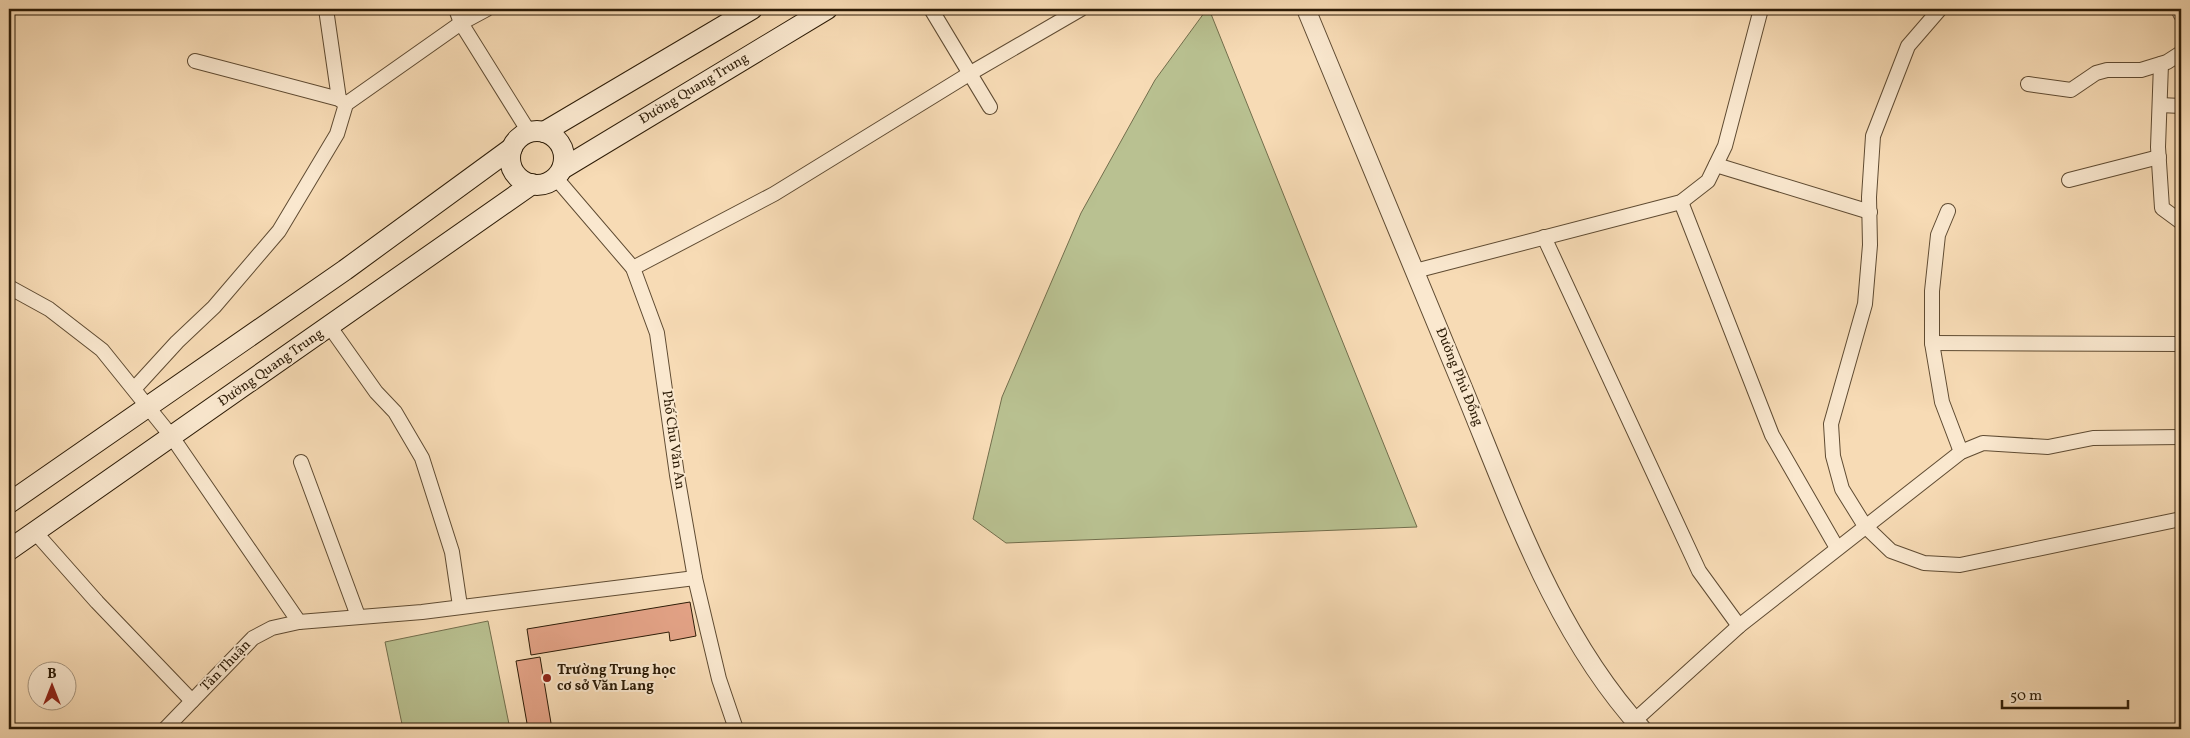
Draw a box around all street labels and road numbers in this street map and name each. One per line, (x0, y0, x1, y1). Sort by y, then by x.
street label: Đường Quang Trung (636, 49, 752, 129)
street label: Đường Quang Trung (215, 325, 327, 411)
street label: Đường Phù Đổng (1431, 325, 1487, 429)
street label: Phố Chu Văn An (657, 389, 689, 491)
street label: Tân Thuận (197, 636, 255, 696)

